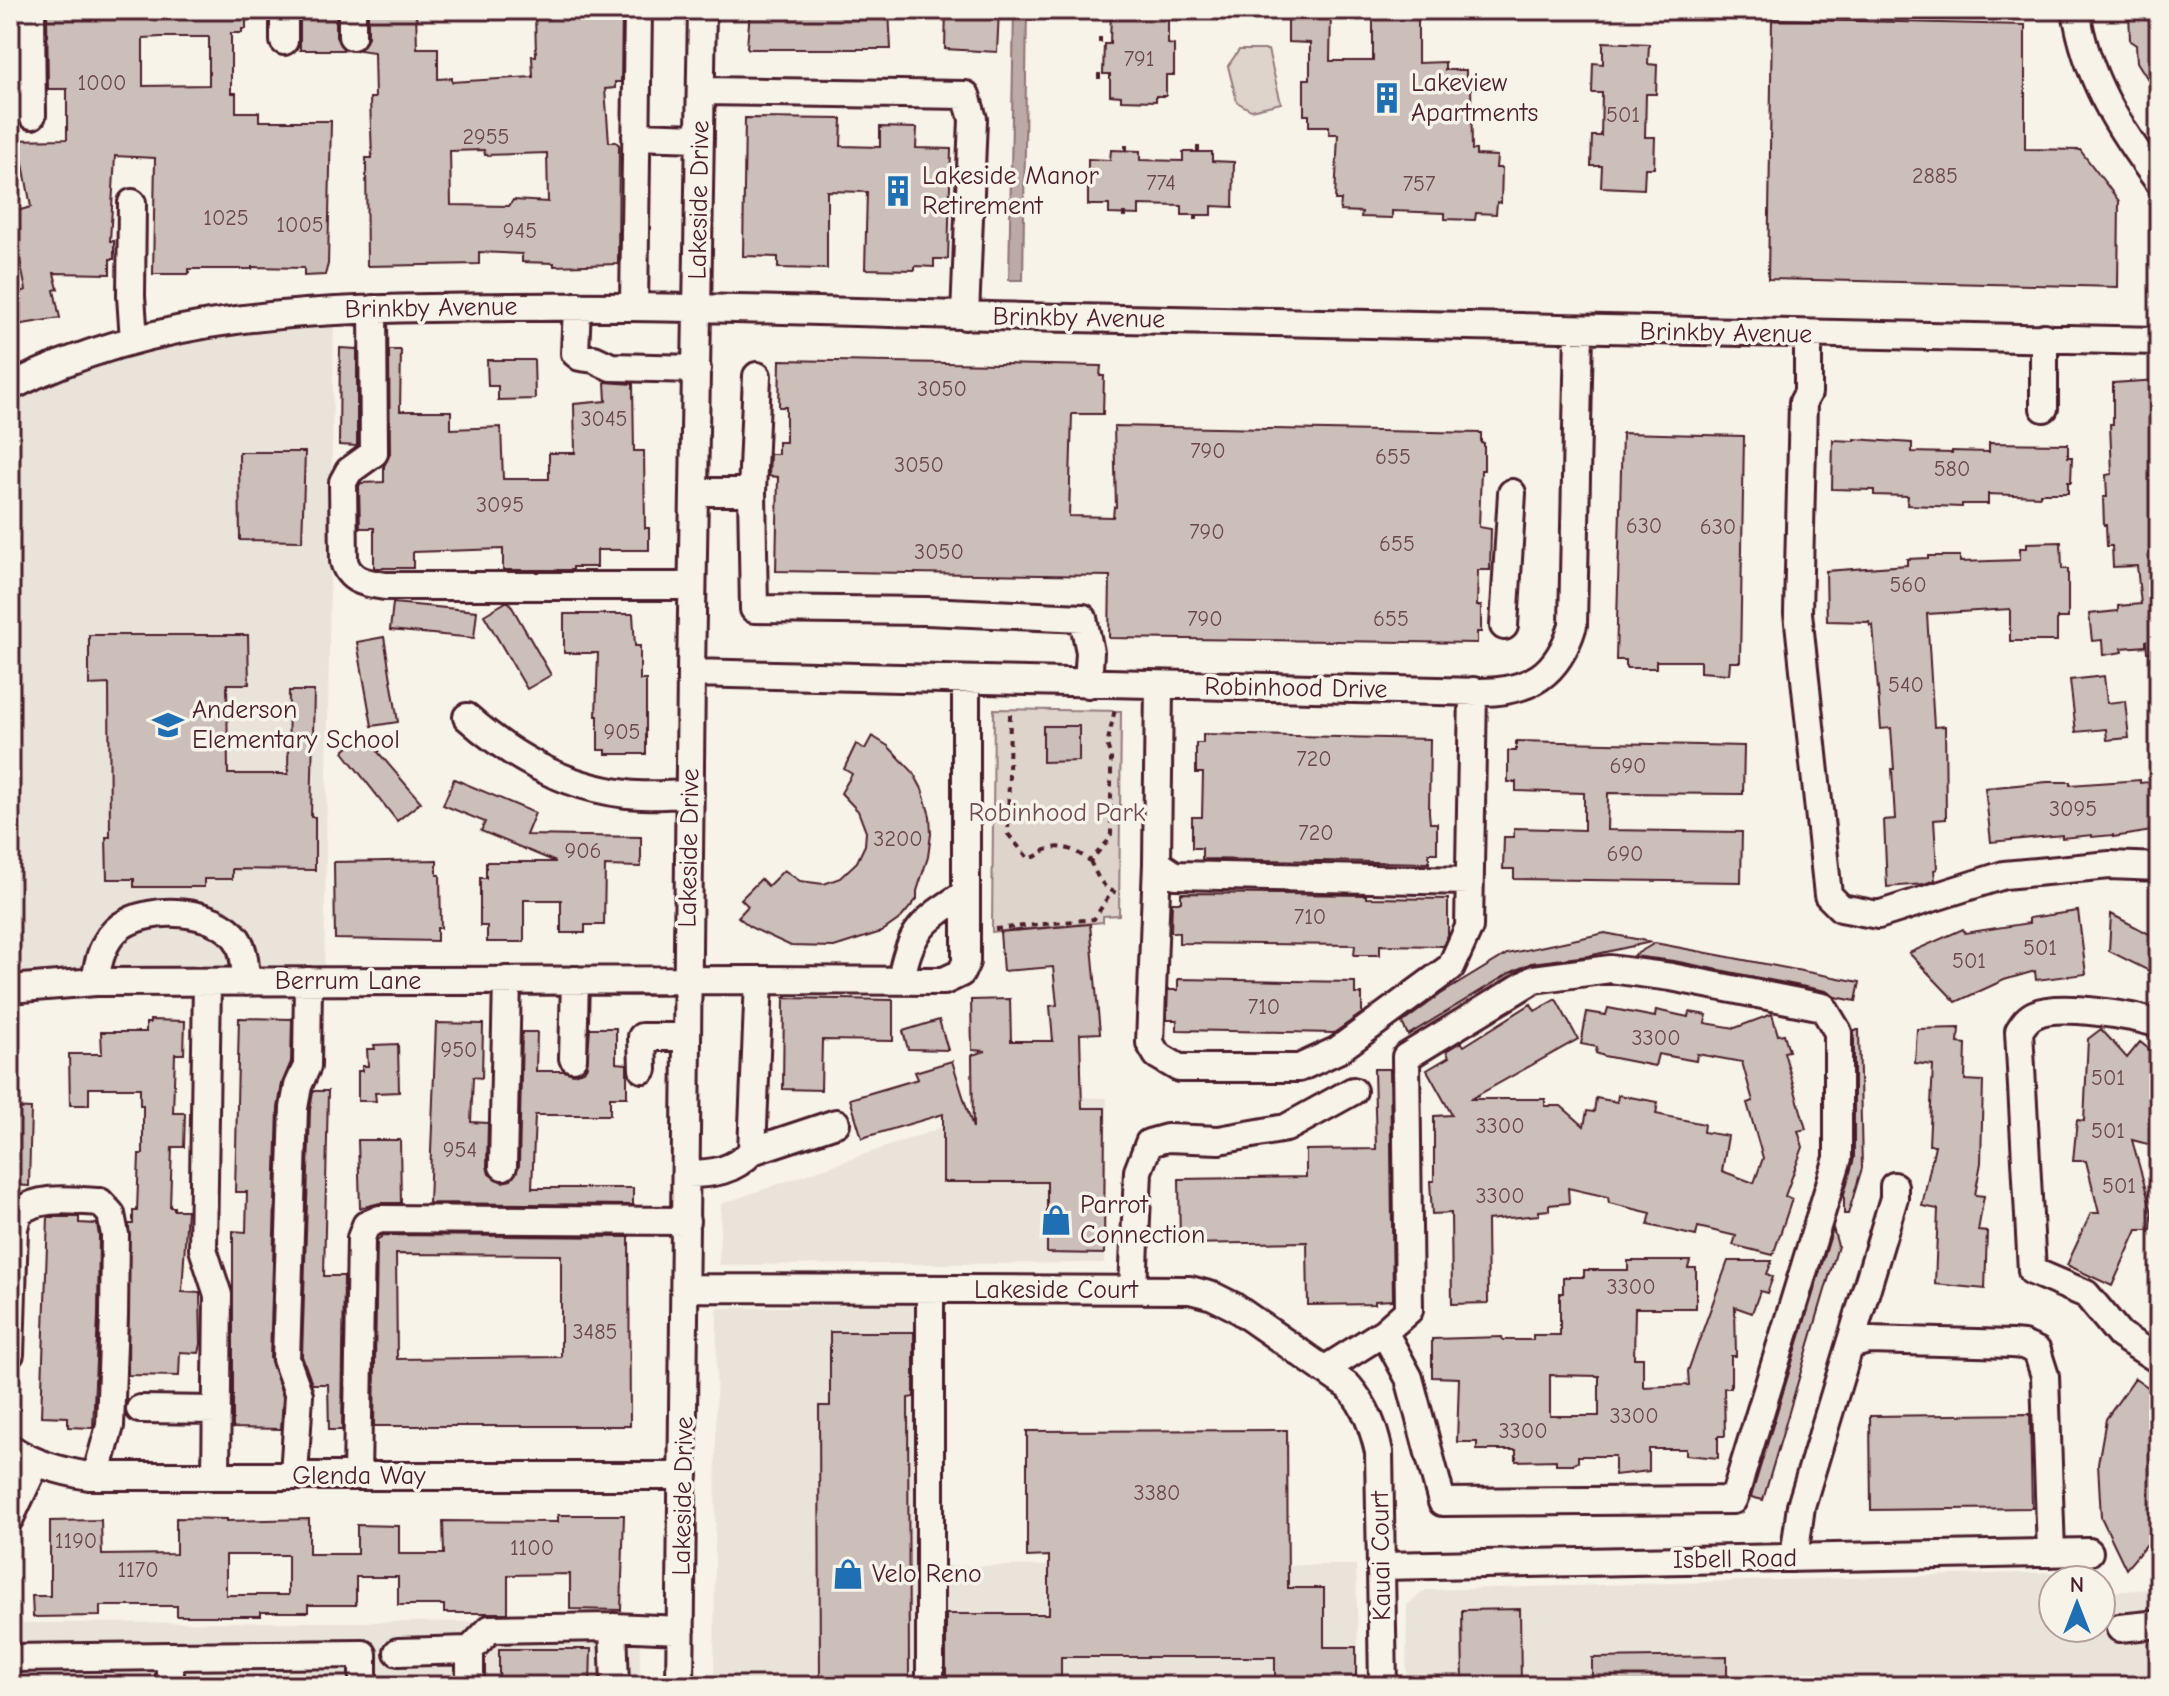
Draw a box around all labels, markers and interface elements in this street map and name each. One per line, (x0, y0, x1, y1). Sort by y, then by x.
house number: 791 (1124, 46, 1154, 72)
place label: Lakeview Apartments (1411, 68, 1538, 128)
house number: 1000 (78, 70, 126, 96)
building icon: Lakeview Apartments (1370, 81, 1404, 115)
house number: 501 (1606, 102, 1640, 128)
street label: Lakeside Drive (683, 120, 715, 280)
house number: 2955 (462, 124, 510, 150)
place label: Lakeside Manor Retirement (922, 161, 1100, 221)
house number: 2885 (1912, 163, 1958, 189)
house number: 774 (1146, 170, 1176, 196)
house number: 757 (1403, 171, 1436, 197)
building icon: Lakeside Manor Retirement (881, 174, 915, 208)
house number: 1025 (203, 205, 249, 231)
house number: 1005 (276, 212, 324, 238)
house number: 945 (503, 218, 537, 244)
street label: Brinkby Avenue (344, 291, 518, 325)
street label: Brinkby Avenue (992, 301, 1166, 335)
street label: Brinkby Avenue (1639, 316, 1813, 350)
house number: 3050 (917, 376, 967, 402)
house number: 3045 (580, 406, 628, 432)
house number: 790 (1190, 438, 1226, 464)
house number: 655 (1375, 444, 1411, 470)
house number: 3050 (894, 452, 944, 478)
house number: 580 (1934, 456, 1970, 482)
house number: 3095 (476, 492, 524, 518)
house number: 630 (1626, 513, 1662, 539)
house number: 630 (1700, 514, 1736, 540)
house number: 790 (1189, 519, 1225, 545)
house number: 655 (1379, 531, 1415, 557)
house number: 3050 (914, 539, 964, 565)
house number: 560 (1889, 572, 1927, 598)
house number: 790 (1187, 606, 1223, 632)
house number: 655 (1373, 606, 1409, 632)
street label: Robinhood Drive (1204, 671, 1388, 705)
house number: 540 (1888, 672, 1924, 698)
place label: Anderson Elementary School (192, 695, 400, 755)
school or university icon: Anderson Elementary School (151, 708, 185, 742)
house number: 905 (603, 719, 641, 745)
house number: 720 (1296, 746, 1332, 772)
house number: 690 (1609, 753, 1647, 779)
street label: Lakeside Drive (673, 768, 705, 928)
house number: 3095 (2049, 796, 2097, 822)
park label: Robinhood Park (969, 798, 1146, 828)
house number: 720 (1298, 820, 1334, 846)
house number: 3200 (873, 826, 923, 852)
house number: 906 (564, 838, 602, 864)
house number: 690 (1606, 841, 1644, 867)
house number: 710 (1294, 904, 1326, 930)
house number: 501 (2023, 935, 2057, 961)
house number: 501 (1952, 948, 1986, 974)
street label: Berrum Lane (275, 966, 421, 996)
house number: 710 (1248, 994, 1280, 1020)
house number: 3300 (1631, 1025, 1681, 1051)
house number: 950 (440, 1037, 478, 1063)
house number: 501 (2091, 1065, 2125, 1091)
house number: 3300 (1475, 1113, 1525, 1139)
house number: 501 (2091, 1118, 2125, 1144)
house number: 954 (443, 1137, 477, 1163)
house number: 501 (2102, 1173, 2136, 1199)
house number: 3300 (1475, 1183, 1525, 1209)
place label: Parrot Connection (1080, 1190, 1206, 1250)
shop icon: Parrot Connection (1039, 1203, 1073, 1237)
house number: 3300 (1606, 1274, 1656, 1300)
street label: Lakeside Court (974, 1275, 1140, 1305)
house number: 3485 (572, 1319, 618, 1345)
house number: 3300 (1609, 1403, 1659, 1429)
street label: Lakeside Drive (667, 1416, 699, 1576)
house number: 3300 (1498, 1418, 1548, 1444)
street label: Glenda Way (292, 1461, 426, 1491)
house number: 3380 (1134, 1480, 1181, 1506)
street label: Kauai Court (1365, 1489, 1397, 1621)
house number: 1190 (55, 1528, 97, 1554)
house number: 1100 (510, 1535, 554, 1561)
street label: Isbell Road (1673, 1543, 1797, 1575)
house number: 1170 (117, 1557, 159, 1583)
shop icon: Velo Reno (831, 1557, 865, 1591)
place label: Velo Reno (872, 1559, 982, 1589)
north arrow (2037, 1564, 2117, 1644)
text: N (2070, 1572, 2084, 1598)

